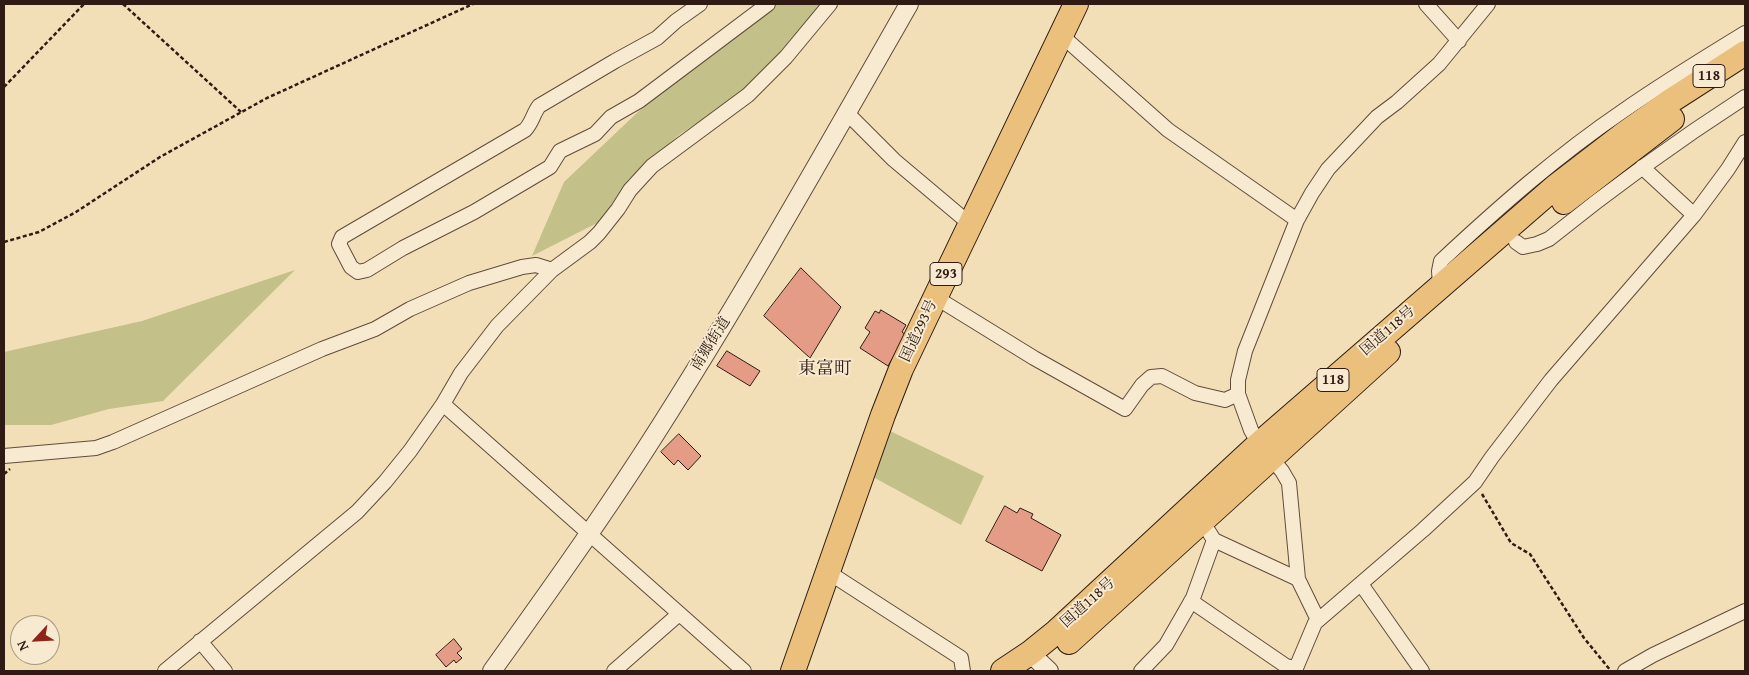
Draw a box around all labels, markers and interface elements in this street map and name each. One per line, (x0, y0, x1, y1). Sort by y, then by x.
road number: 118 (1693, 64, 1725, 88)
road number: 293 (930, 262, 962, 286)
street label: 国道293号 (897, 297, 941, 365)
street label: 国道118号 (1357, 302, 1419, 360)
street label: 南郷街道 (687, 314, 735, 374)
district label: 東富町 (798, 358, 852, 380)
road number: 118 (1317, 368, 1349, 392)
street label: 国道118号 (1057, 574, 1119, 632)
north arrow (10, 615, 60, 665)
text: N (11, 637, 33, 654)

